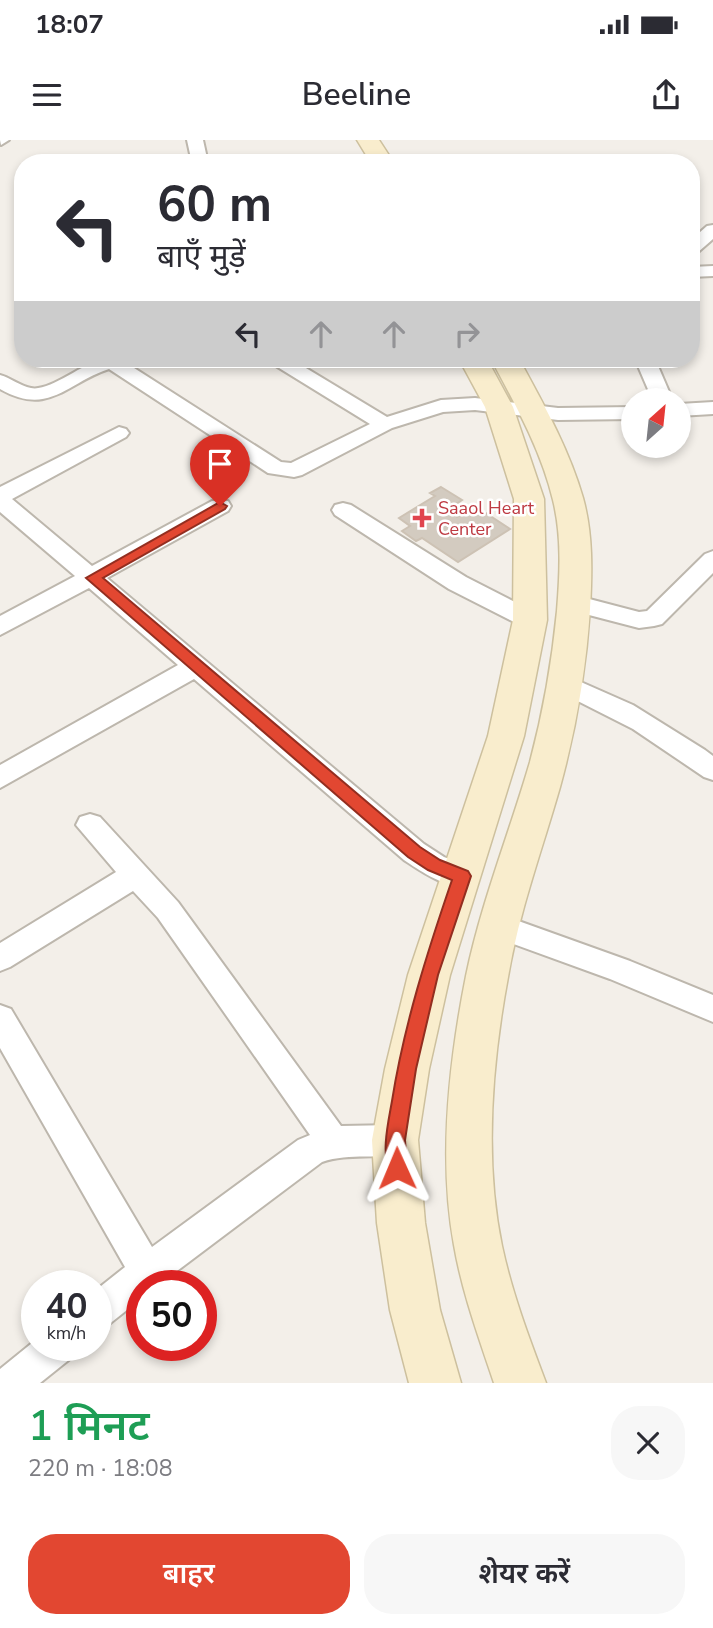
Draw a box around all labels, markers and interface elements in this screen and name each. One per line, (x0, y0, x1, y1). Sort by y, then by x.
text: 18:07 (35, 7, 104, 42)
text: Beeline (302, 73, 411, 116)
icon: menu (28, 76, 66, 114)
icon: share (647, 76, 685, 114)
text: 60 m (157, 171, 272, 238)
icon: left (42, 182, 133, 273)
text: बाएँ मुड़ें (157, 235, 246, 278)
icon: left (229, 315, 267, 353)
icon: ahead (302, 315, 340, 353)
icon: ahead (375, 315, 413, 353)
icon: right (448, 315, 486, 353)
north arrow (621, 388, 691, 458)
map controls (621, 388, 691, 458)
pin (190, 434, 250, 506)
icon: arrive (201, 445, 239, 483)
place label: Saaol Heart Center (438, 496, 535, 541)
marker: Saaol Heart Center (412, 508, 432, 528)
position arrow (360, 1131, 434, 1205)
speed limit sign: 50 (126, 1270, 217, 1361)
text: 40 (45, 1283, 88, 1330)
text: km/h (47, 1321, 86, 1345)
text: 1 मिनट (28, 1398, 150, 1455)
button: close (611, 1406, 685, 1480)
text: 220 m · 18:08 (28, 1453, 173, 1484)
button: बाहर (28, 1534, 350, 1614)
button: शेयर करें (364, 1534, 685, 1614)

